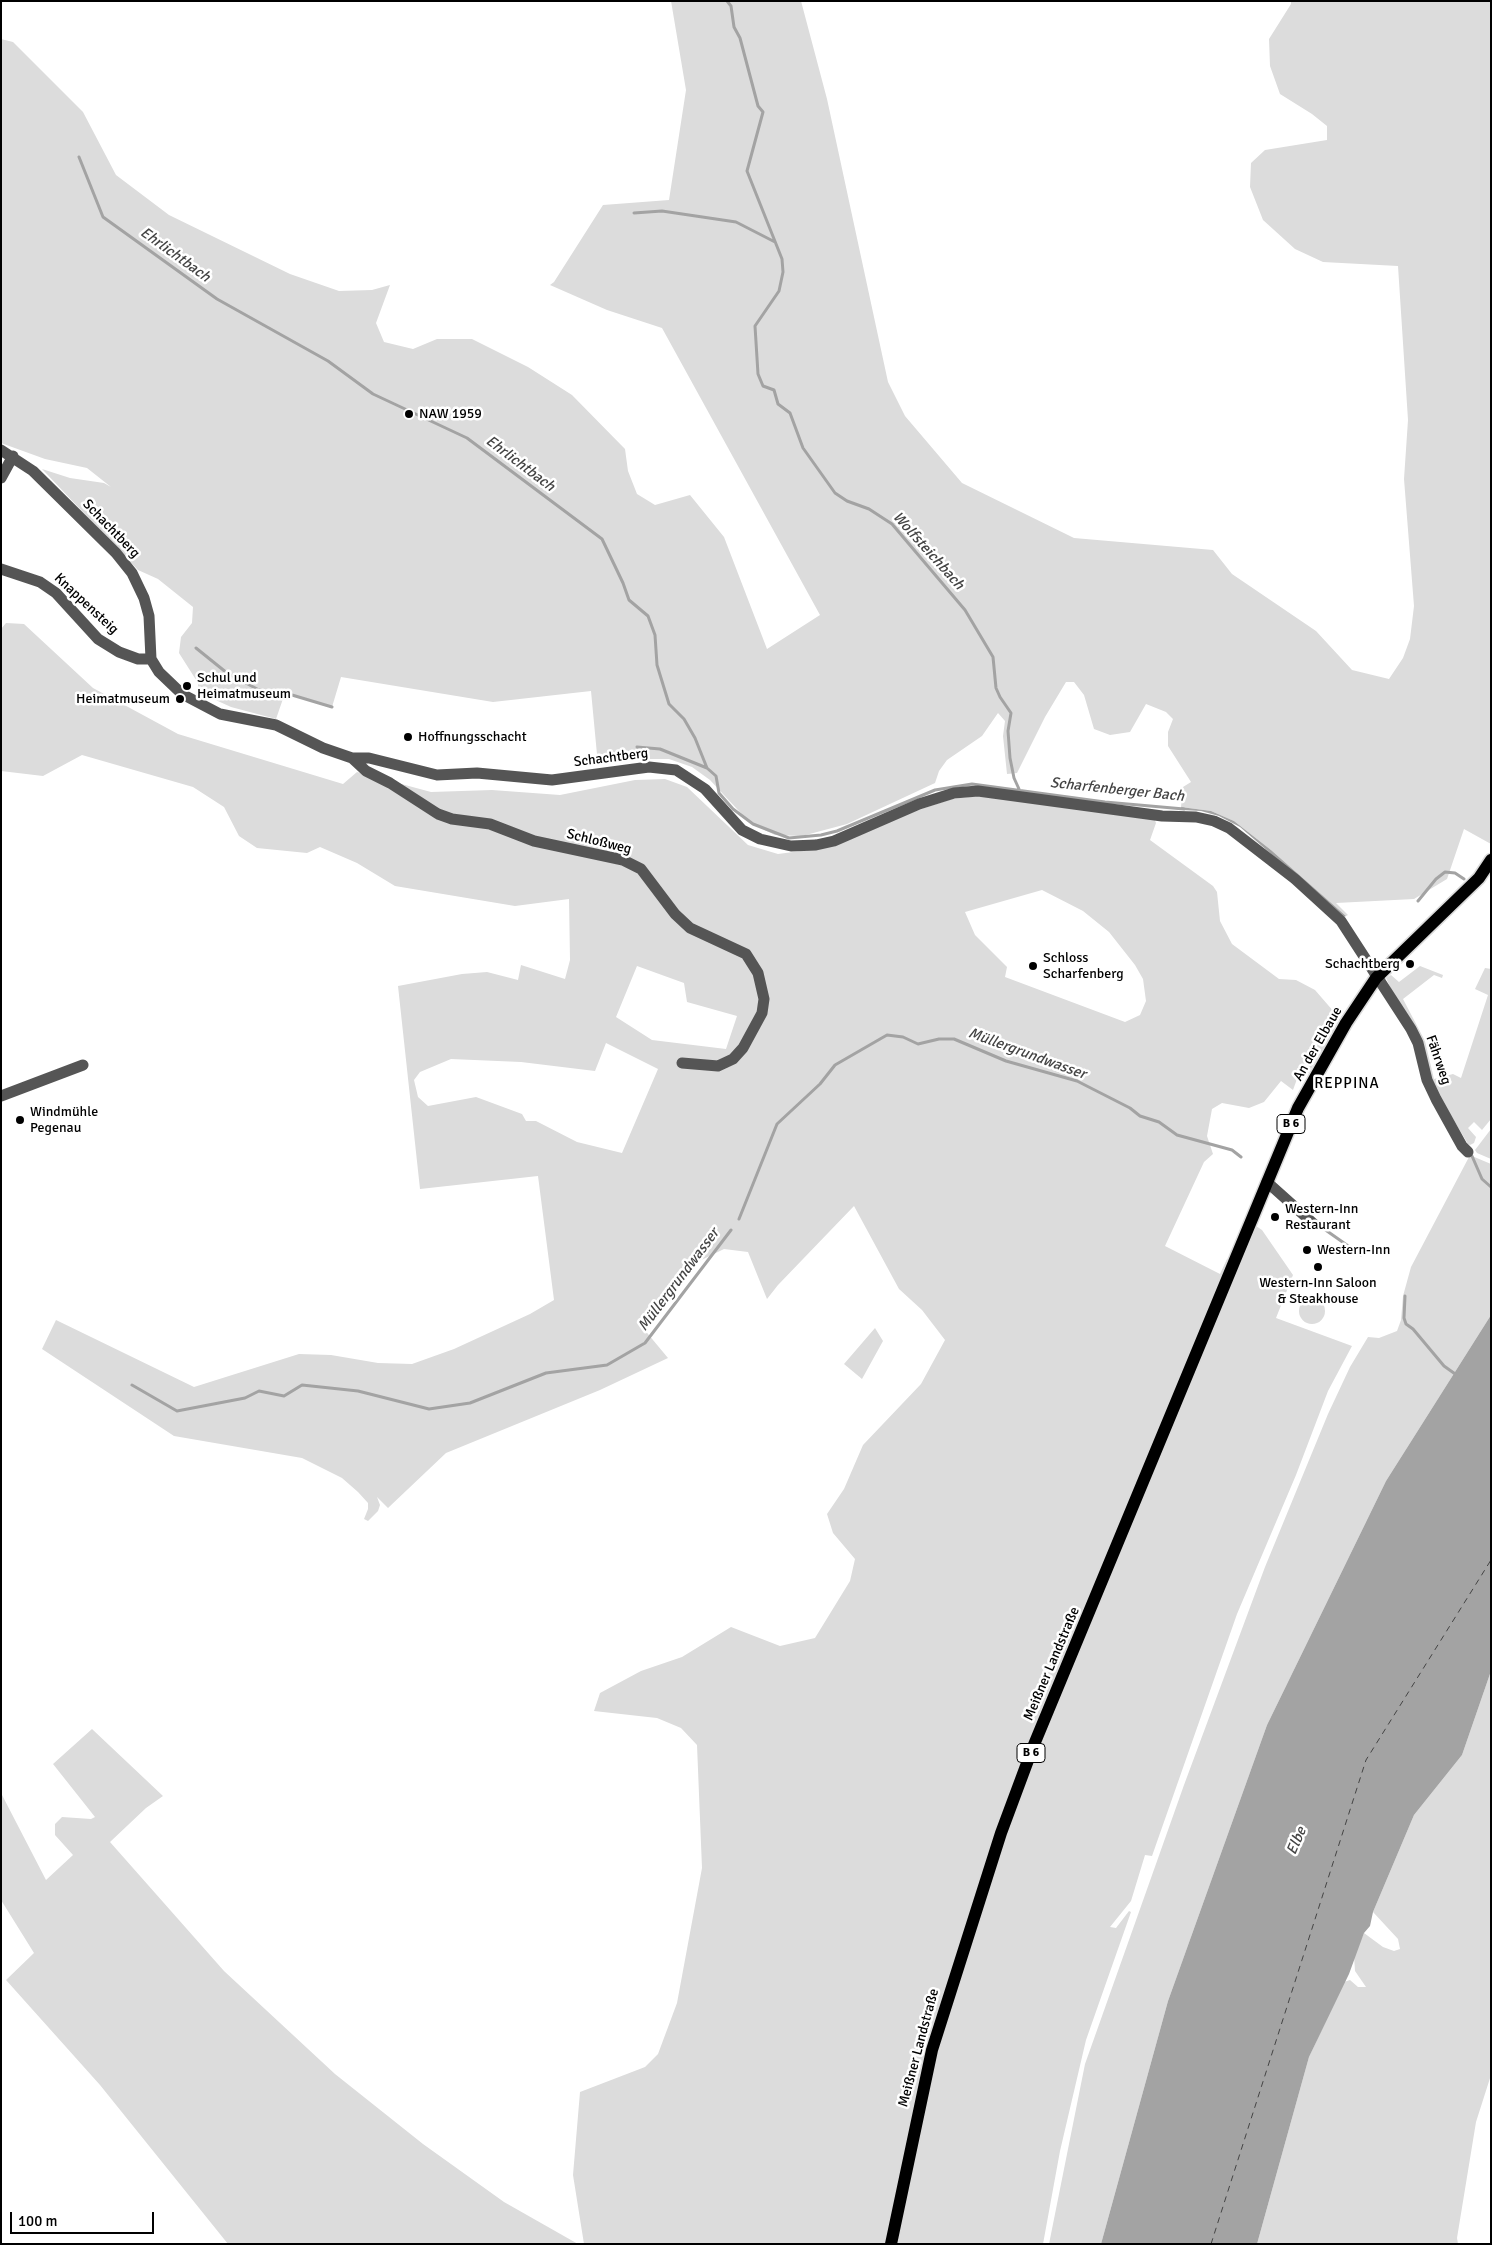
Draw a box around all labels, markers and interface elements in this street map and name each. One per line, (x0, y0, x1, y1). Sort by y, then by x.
water label: Ehrlichtbach (137, 224, 213, 286)
place label: NAW 1959 (419, 406, 482, 422)
marker: NAW 1959 (403, 408, 415, 420)
water label: Ehrlichtbach (482, 432, 558, 496)
street label: Schachtberg (79, 496, 143, 562)
water label: Wolfsteichbach (888, 508, 968, 594)
street label: Knappensteig (50, 570, 122, 638)
place label: Schul und Heimatmuseum (197, 670, 291, 702)
marker: Schul und Heimatmuseum (181, 680, 193, 692)
place label: Heimatmuseum (76, 691, 170, 707)
marker: Heimatmuseum (174, 693, 186, 705)
place label: Hoffnungsschacht (418, 729, 527, 745)
marker: Hoffnungsschacht (402, 731, 414, 743)
street label: Schachtberg (573, 745, 649, 771)
water label: Scharfenberger Bach (1049, 774, 1185, 806)
street label: Schloßweg (565, 826, 633, 858)
place label: Schloss Scharfenberg (1043, 950, 1124, 982)
place label: Schachtberg (1325, 956, 1400, 972)
marker: Schachtberg (1404, 958, 1416, 970)
marker: Schloss Scharfenberg (1027, 960, 1039, 972)
street label: An der Elbaue (1290, 1004, 1346, 1084)
water label: Müllergrundwasser (966, 1024, 1088, 1084)
street label: Fährweg (1422, 1033, 1454, 1087)
district label: REPPINA (1313, 1075, 1381, 1093)
place label: Windmühle Pegenau (30, 1104, 98, 1136)
marker: Windmühle Pegenau (14, 1114, 26, 1126)
road number: B 6 (1277, 1114, 1305, 1134)
place label: Western-Inn Restaurant (1285, 1201, 1358, 1234)
marker: Western-Inn Restaurant (1269, 1211, 1281, 1223)
water label: Müllergrundwasser (635, 1225, 723, 1335)
place label: Western-Inn (1317, 1242, 1390, 1258)
marker: Western-Inn (1301, 1244, 1313, 1256)
marker: Western-Inn Saloon & Steakhouse (1312, 1261, 1324, 1273)
place label: Western-Inn Saloon & Steakhouse (1259, 1275, 1377, 1308)
street label: Meißner Landstraße (1020, 1605, 1084, 1723)
road number: B 6 (1017, 1744, 1045, 1762)
water label: Elbe (1283, 1824, 1311, 1858)
street label: Meißner Landstraße (895, 1987, 943, 2109)
scale bar (12, 2202, 156, 2234)
text: 100 m (18, 2212, 58, 2230)

